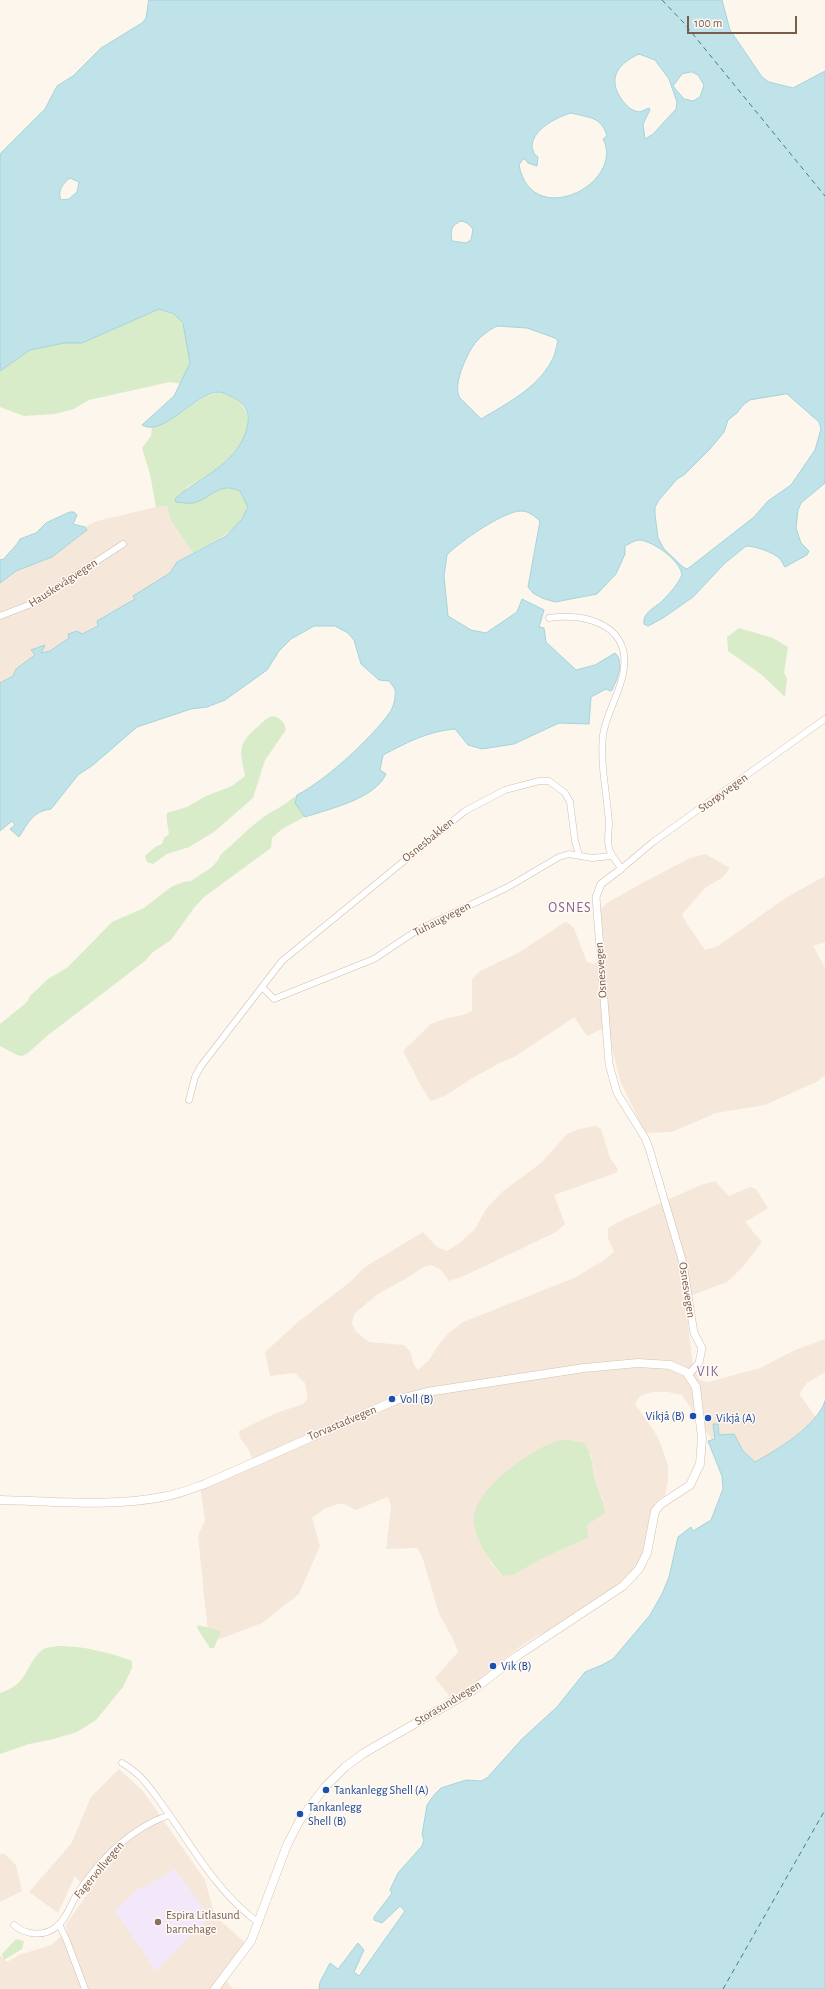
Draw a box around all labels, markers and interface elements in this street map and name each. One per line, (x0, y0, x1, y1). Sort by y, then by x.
scale bar (689, 8, 799, 34)
text: 100 m (694, 17, 722, 29)
street label: Hauskevågvegen (26, 555, 100, 611)
street label: Storøyvegen (695, 770, 751, 816)
street label: Osnesbakken (399, 815, 457, 865)
street label: Tuhaugvegen (411, 898, 473, 940)
district label: OSNES (548, 900, 592, 916)
street label: Osnesvegen (592, 942, 610, 998)
street label: Osnesvegen (675, 1261, 699, 1319)
district label: VIK (697, 1364, 719, 1380)
place label: Voll (B) (400, 1392, 434, 1406)
marker: Voll (B) (387, 1394, 397, 1404)
street label: Torvastadvegen (305, 1402, 379, 1444)
place label: Vikjå (B) (646, 1409, 685, 1423)
marker: Vikjå (B) (688, 1411, 698, 1421)
place label: Vikjå (A) (716, 1411, 756, 1425)
marker: Vikjå (A) (703, 1413, 713, 1423)
place label: Vik (B) (501, 1659, 532, 1673)
marker: Vik (B) (488, 1661, 498, 1671)
street label: Storasundvegen (412, 1677, 484, 1729)
place label: Tankanlegg Shell (A) (334, 1783, 429, 1797)
marker: Tankanlegg Shell (A) (321, 1785, 331, 1795)
place label: Tankanlegg Shell (B) (308, 1800, 362, 1828)
marker: Tankanlegg Shell (B) (295, 1809, 305, 1819)
street label: Fagervollvegen (71, 1838, 127, 1902)
place label: Espira Litlasund barnehage (166, 1908, 240, 1936)
marker: Espira Litlasund barnehage (153, 1917, 163, 1927)

